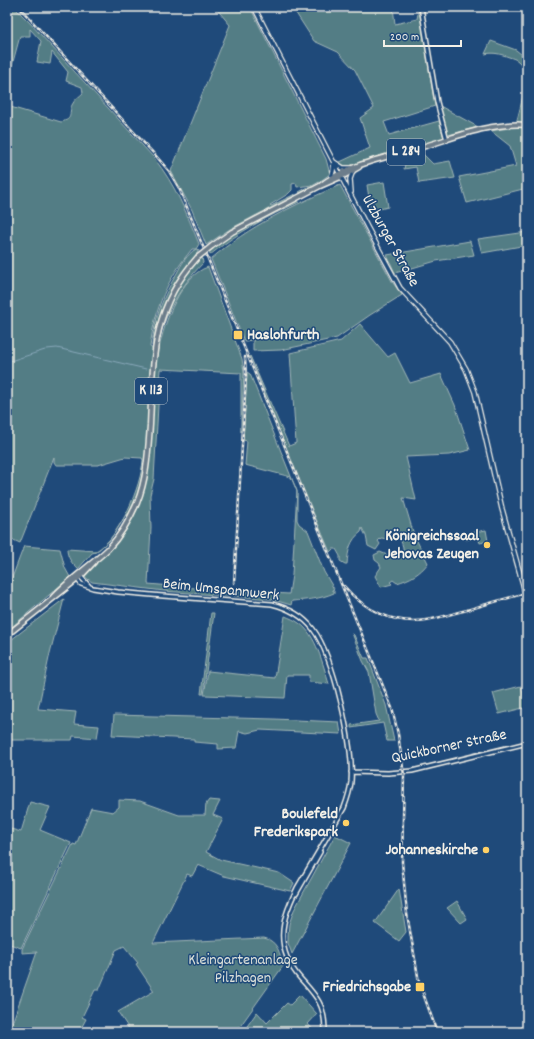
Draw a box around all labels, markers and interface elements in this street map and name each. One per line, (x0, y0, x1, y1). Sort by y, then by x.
scale bar (384, 22, 461, 48)
text: 200 m (390, 29, 419, 46)
road number: L 284 (387, 139, 425, 165)
street label: Ulzburger Straße (355, 191, 425, 291)
place label: Haslohfurth (247, 324, 319, 347)
marker: Haslohfurth (232, 329, 244, 341)
road number: K 113 (135, 378, 167, 404)
place label: Königreichssaal Jehovas Zeugen (385, 525, 479, 566)
marker: Königreichssaal Jehovas Zeugen (482, 540, 492, 550)
street label: Beim Umspannwerk (162, 572, 280, 608)
street label: Quickborner Straße (389, 724, 509, 770)
place label: Boulefeld Frederikspark (254, 803, 338, 844)
marker: Boulefeld Frederikspark (341, 818, 351, 828)
place label: Johanneskirche (385, 839, 478, 862)
marker: Johanneskirche (481, 845, 491, 855)
park label: Kleingartenanlage Pilzhagen (188, 949, 298, 990)
place label: Friedrichsgabe (323, 976, 411, 999)
marker: Friedrichsgabe (414, 981, 426, 993)

